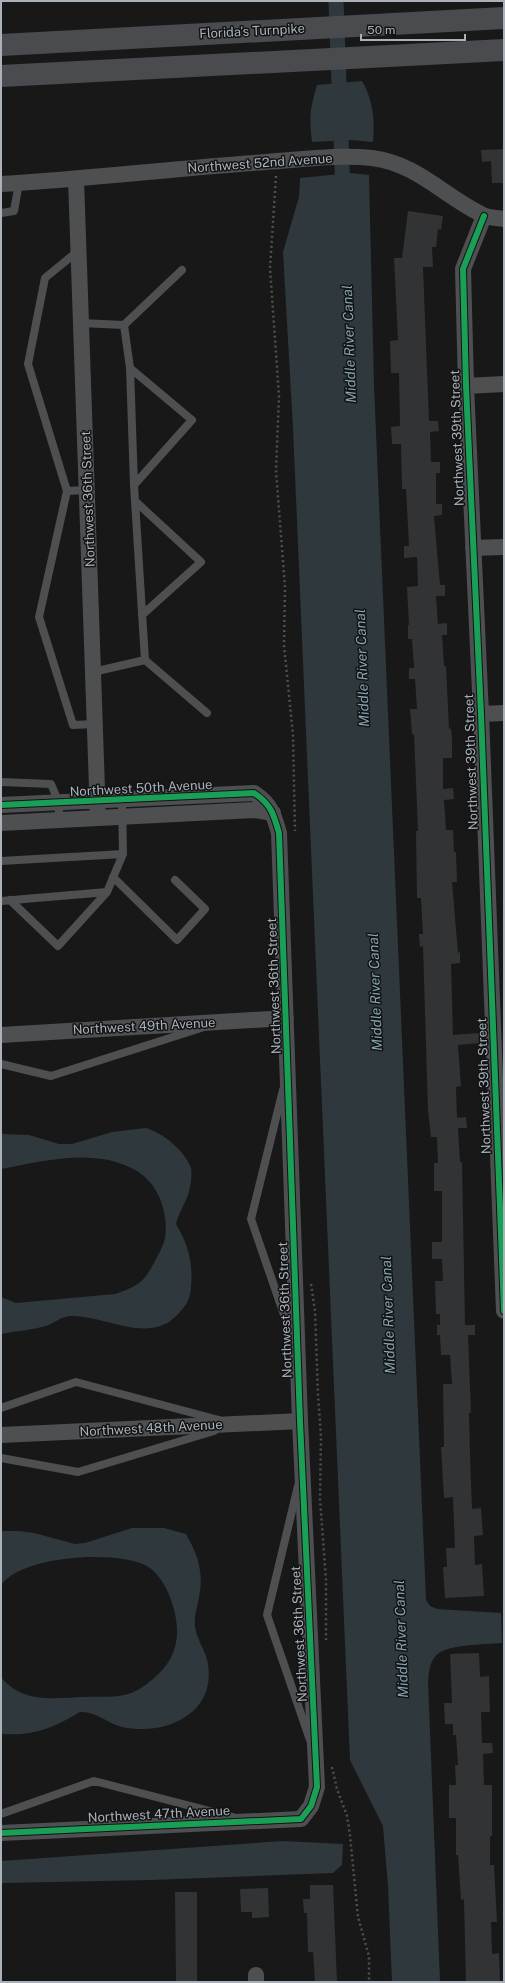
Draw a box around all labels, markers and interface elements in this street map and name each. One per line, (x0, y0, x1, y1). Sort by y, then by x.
scale bar (361, 16, 465, 42)
street label: Florida's Turnpike (199, 21, 305, 41)
text: 50 m (367, 23, 395, 37)
street label: Northwest 52nd Avenue (187, 150, 333, 176)
water label: Middle River Canal (339, 285, 359, 403)
street label: Northwest 39th Street (447, 370, 467, 506)
street label: Northwest 36th Street (78, 431, 98, 567)
water label: Middle River Canal (352, 609, 372, 727)
street label: Northwest 39th Street (461, 694, 481, 830)
street label: Northwest 50th Avenue (69, 777, 213, 799)
street label: Northwest 36th Street (264, 918, 284, 1054)
water label: Middle River Canal (365, 933, 385, 1051)
street label: Northwest 49th Avenue (72, 1015, 216, 1037)
street label: Northwest 39th Street (474, 1018, 494, 1154)
street label: Northwest 36th Street (275, 1242, 295, 1378)
water label: Middle River Canal (378, 1256, 398, 1374)
street label: Northwest 48th Avenue (79, 1417, 223, 1439)
street label: Northwest 36th Street (288, 1566, 310, 1702)
water label: Middle River Canal (391, 1580, 411, 1698)
street label: Northwest 47th Avenue (87, 1803, 231, 1825)

